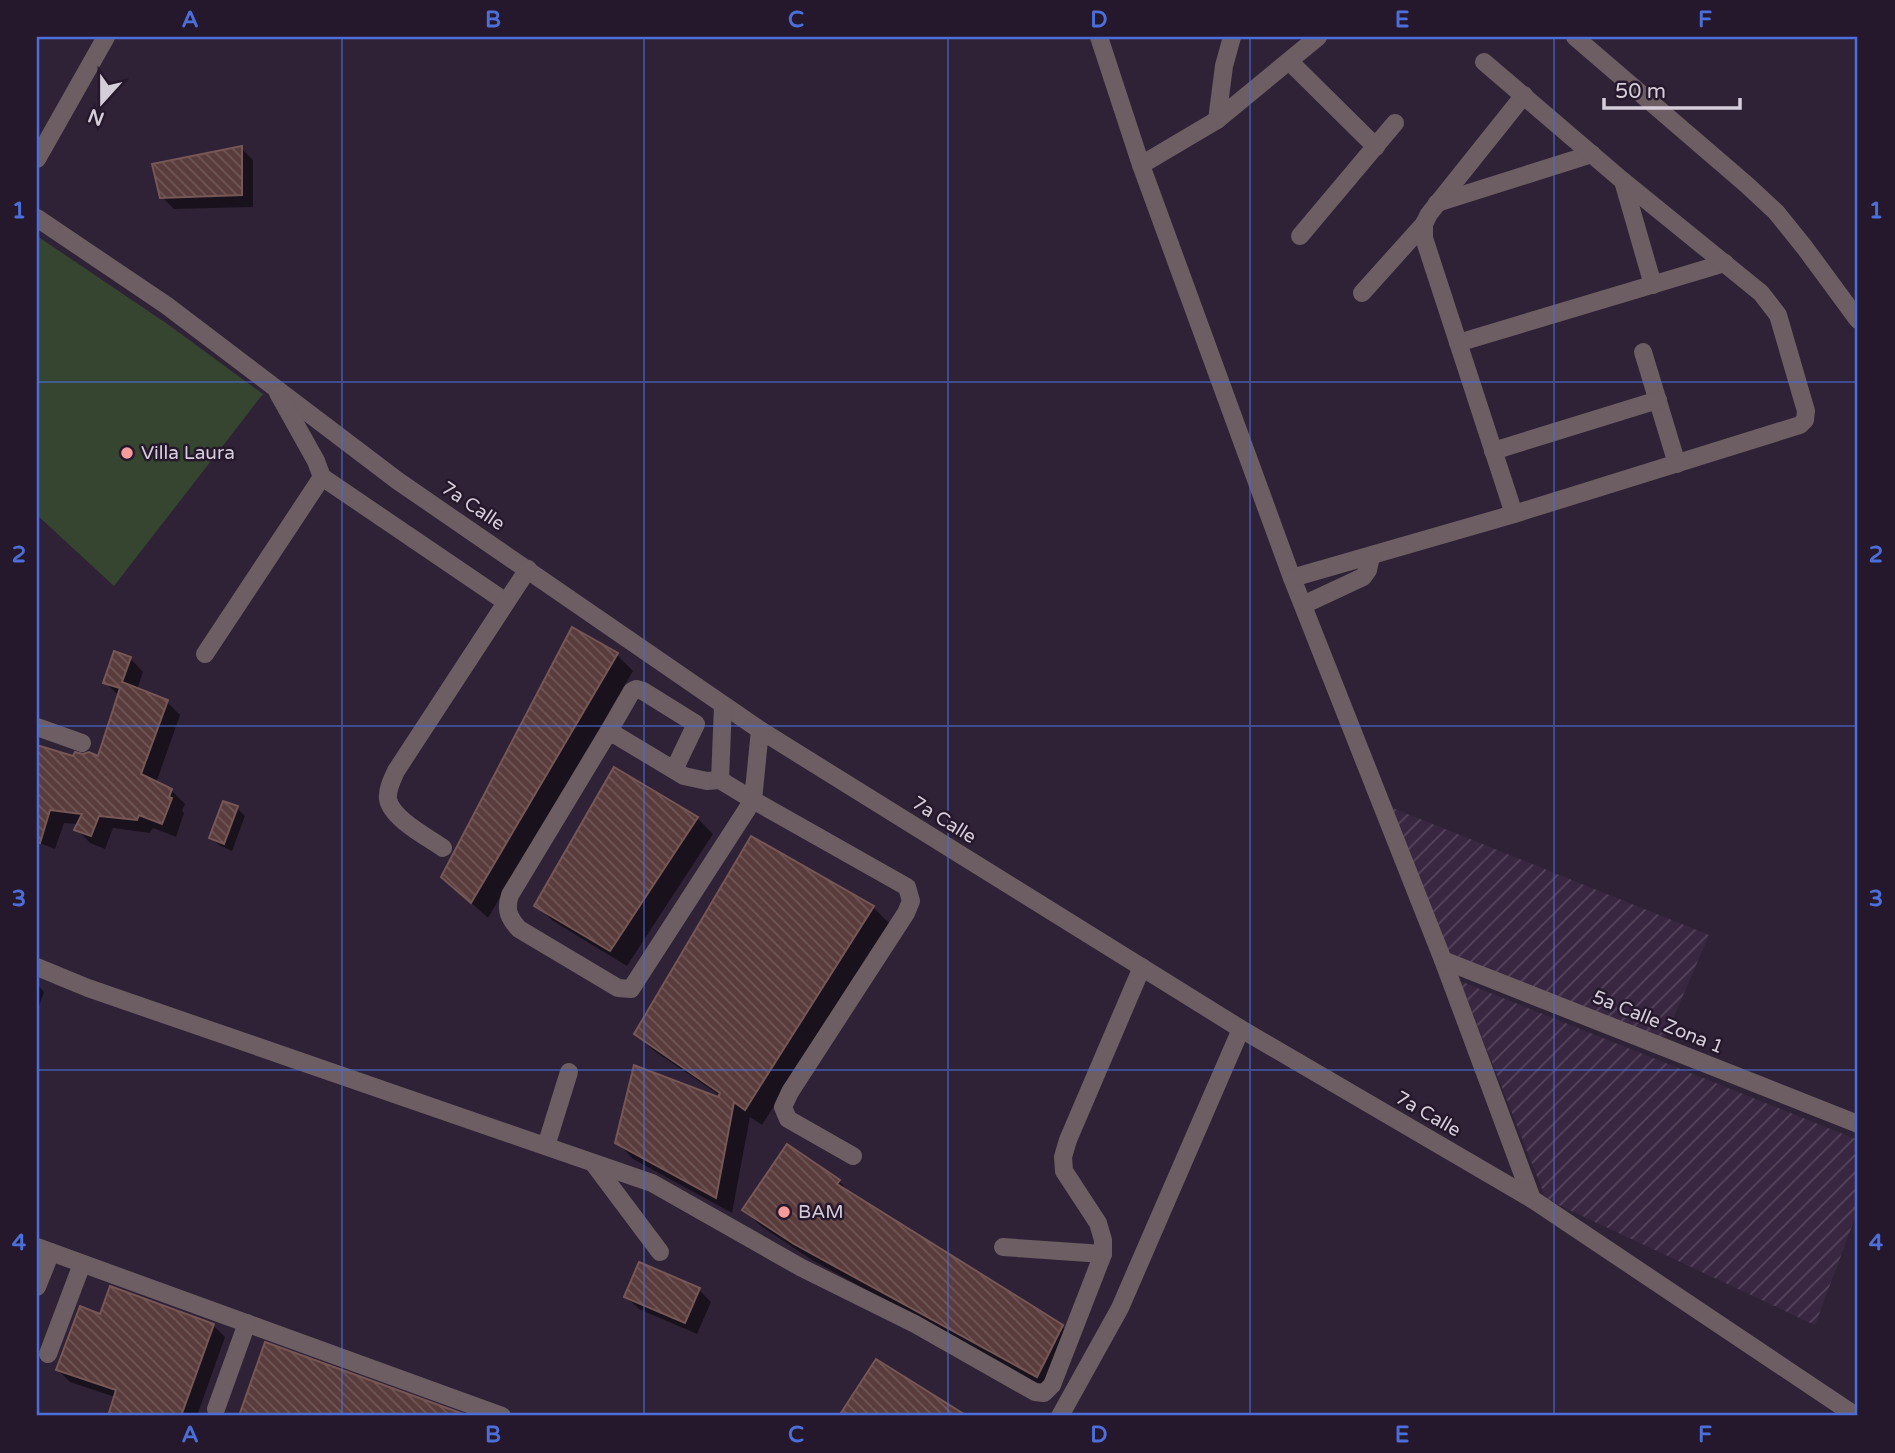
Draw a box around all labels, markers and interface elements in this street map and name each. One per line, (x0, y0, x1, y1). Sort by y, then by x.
text: A (181, 6, 199, 34)
text: B (485, 6, 501, 34)
text: C (788, 6, 804, 34)
text: D (1090, 6, 1108, 34)
text: E (1395, 6, 1409, 34)
text: F (1698, 6, 1712, 34)
north arrow (66, 66, 136, 136)
scale bar (1604, 66, 1741, 110)
text: 50 m (1615, 79, 1666, 104)
text: N (85, 104, 107, 130)
text: 1 (12, 197, 26, 225)
text: 1 (1869, 197, 1883, 225)
place label: Villa Laura (141, 442, 235, 464)
marker: Villa Laura (119, 445, 135, 461)
street label: 7a Calle (437, 477, 509, 535)
text: 2 (12, 541, 26, 569)
text: 2 (1869, 541, 1883, 569)
street label: 7a Calle (908, 792, 980, 848)
text: 3 (12, 885, 26, 913)
text: 3 (1869, 885, 1883, 913)
street label: 5a Calle Zona 1 (1589, 986, 1727, 1058)
street label: 7a Calle (1391, 1087, 1465, 1141)
place label: BAM (798, 1201, 844, 1223)
marker: BAM (776, 1204, 792, 1220)
text: 4 (12, 1229, 27, 1257)
text: 4 (1869, 1229, 1884, 1257)
text: A (181, 1421, 199, 1449)
text: B (485, 1421, 501, 1449)
text: C (788, 1421, 804, 1449)
text: D (1090, 1421, 1108, 1449)
text: E (1395, 1421, 1409, 1449)
text: F (1698, 1421, 1712, 1449)

